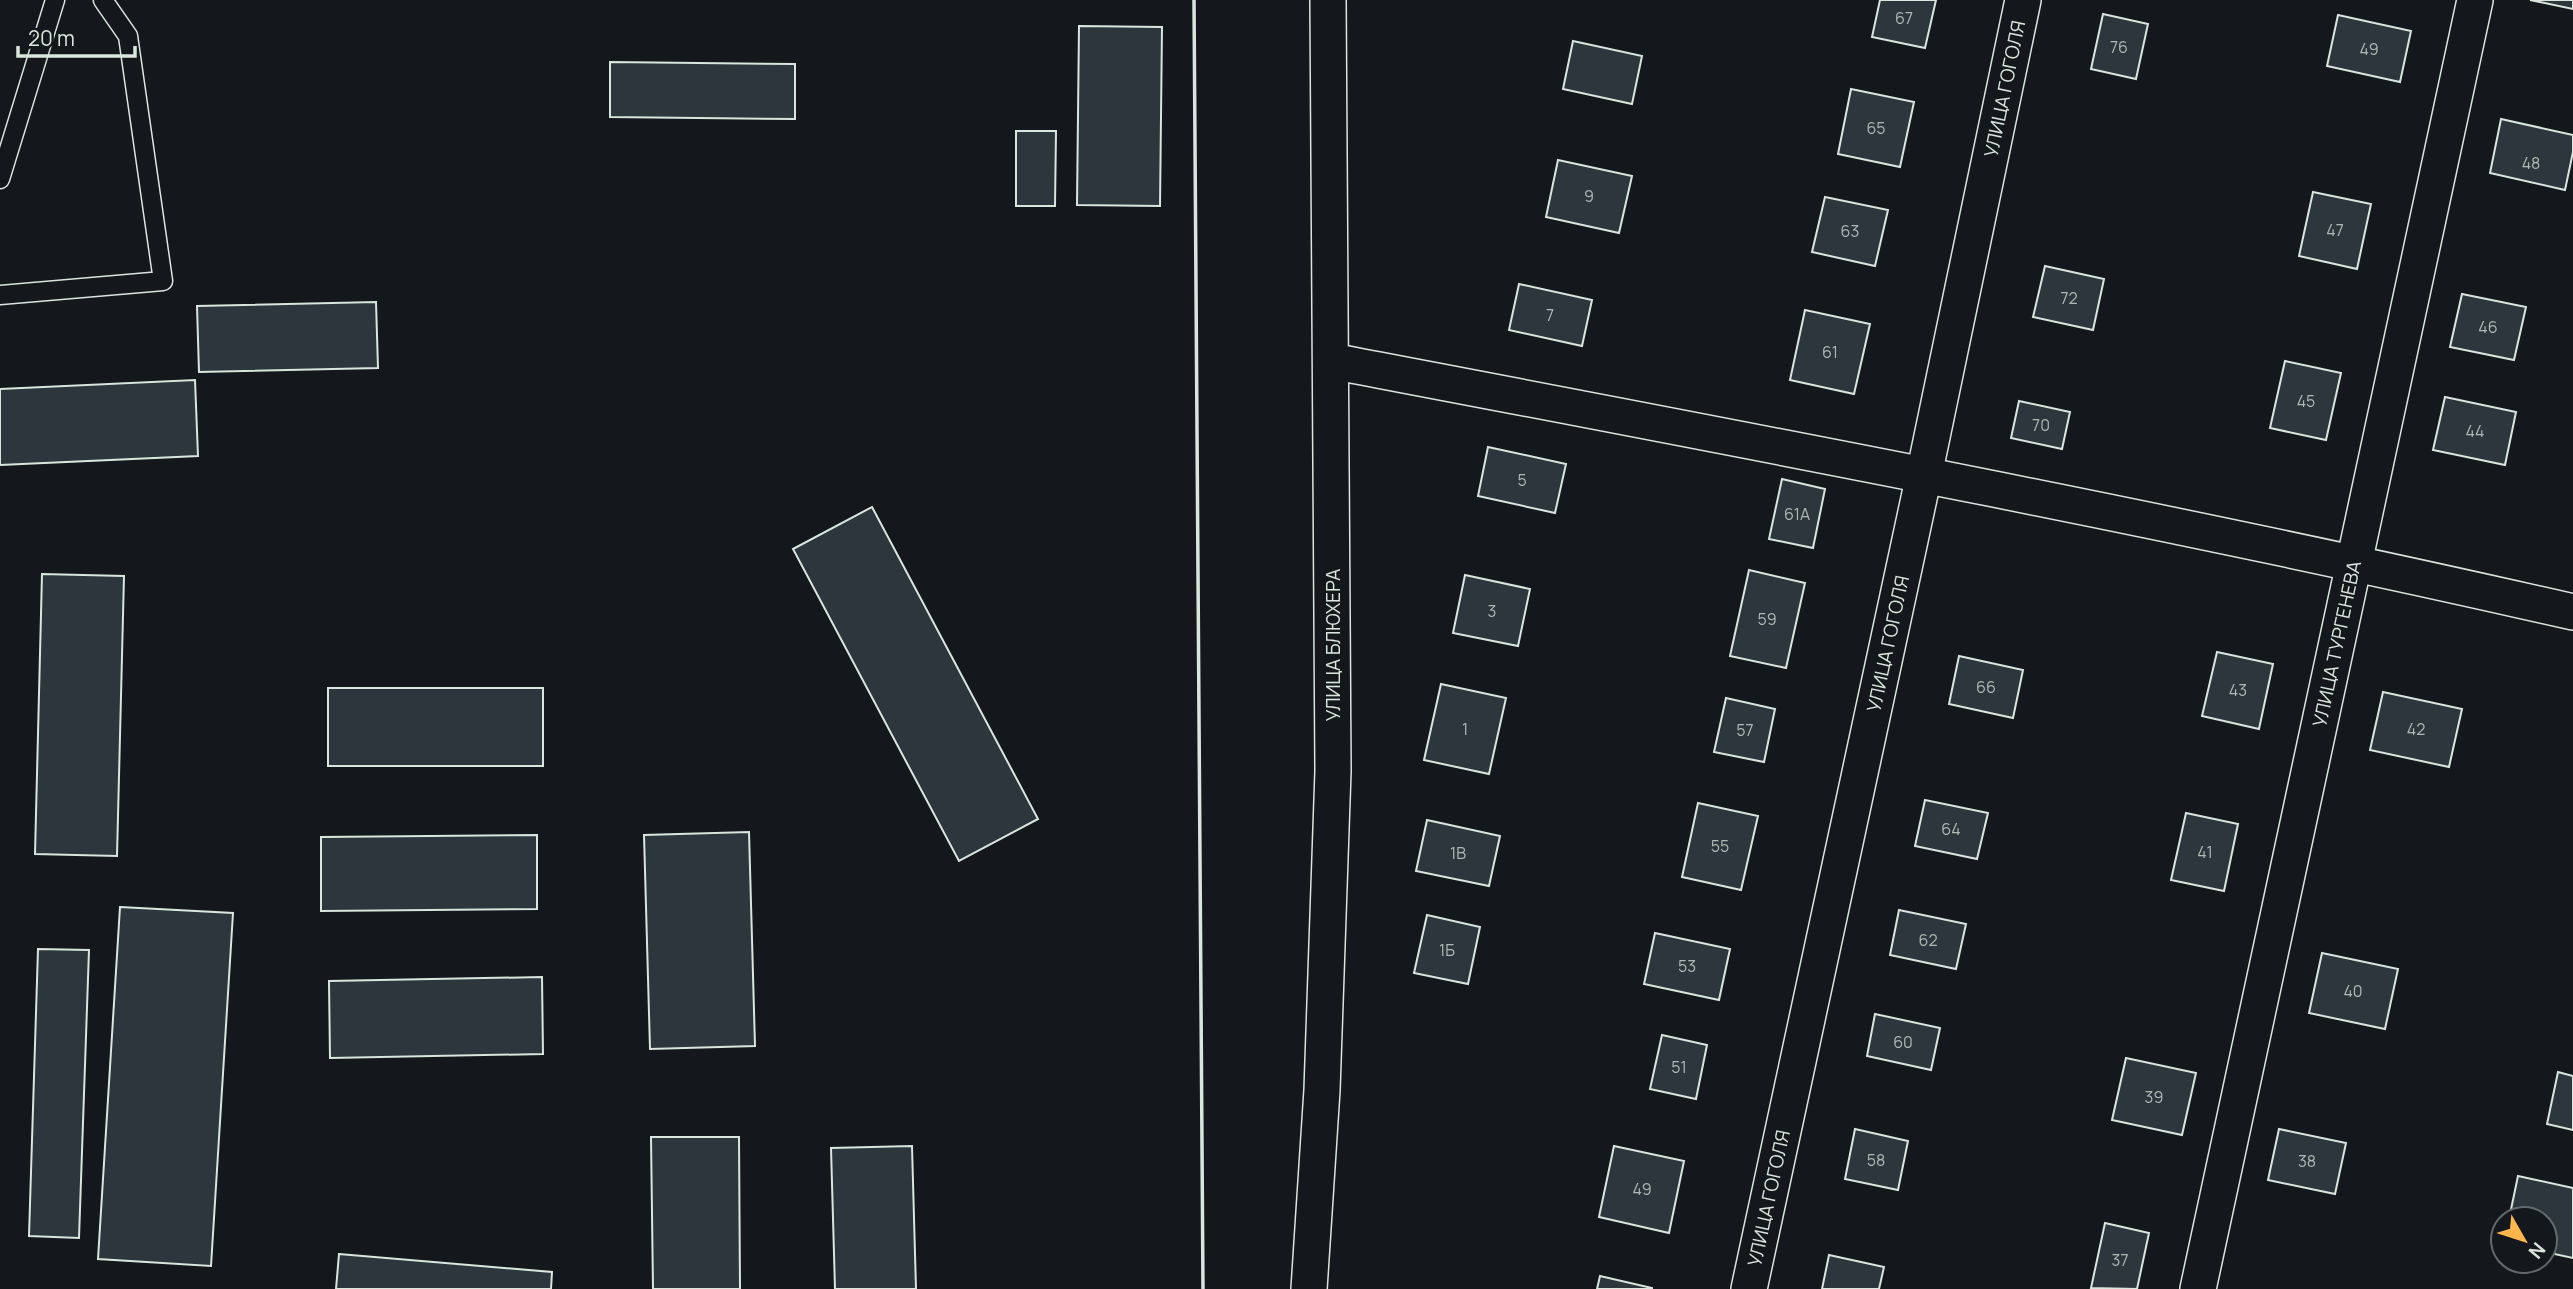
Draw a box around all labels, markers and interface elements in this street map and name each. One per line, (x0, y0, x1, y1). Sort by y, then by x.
house number: 67 (1895, 7, 1913, 29)
scale bar (18, 14, 135, 58)
street label: УЛИЦА ГОГОЛЯ (1978, 18, 2031, 160)
text: 20 m (28, 24, 75, 52)
house number: 76 (2110, 36, 2128, 58)
house number: 49 (2359, 38, 2379, 60)
house number: 65 (1866, 117, 1886, 139)
house number: 48 (2522, 152, 2540, 174)
house number: 9 (1584, 185, 1594, 207)
house number: 47 (2326, 219, 2344, 241)
house number: 63 (1841, 220, 1859, 242)
house number: 72 (2060, 287, 2078, 309)
house number: 7 (1546, 304, 1554, 326)
house number: 46 (2478, 316, 2498, 338)
house number: 61 (1822, 341, 1838, 363)
house number: 45 (2297, 390, 2315, 412)
house number: 70 (2032, 414, 2050, 436)
house number: 44 (2465, 420, 2485, 442)
house number: 5 (1517, 469, 1527, 491)
house number: 61А (1784, 503, 1810, 525)
street label: УЛИЦА ТУРГЕНЕВА (2306, 558, 2367, 729)
street label: УЛИЦА БЛЮХЕРА (1320, 569, 1346, 721)
street label: УЛИЦА ГОГОЛЯ (1860, 573, 1915, 714)
house number: 3 (1488, 600, 1496, 622)
house number: 59 (1757, 608, 1777, 630)
house number: 66 (1976, 676, 1996, 698)
house number: 43 (2229, 679, 2247, 701)
house number: 1 (1462, 718, 1468, 740)
house number: 42 (2407, 718, 2425, 740)
house number: 57 (1736, 719, 1754, 741)
house number: 64 (1941, 818, 1961, 840)
house number: 55 (1711, 835, 1729, 857)
house number: 41 (2197, 841, 2213, 863)
house number: 1В (1450, 842, 1466, 864)
house number: 62 (1918, 929, 1938, 951)
house number: 1Б (1439, 939, 1455, 961)
house number: 53 (1678, 955, 1696, 977)
house number: 40 (2343, 980, 2363, 1002)
house number: 60 (1893, 1031, 1913, 1053)
house number: 51 (1671, 1056, 1687, 1078)
house number: 39 (2145, 1086, 2163, 1108)
street label: УЛИЦА ГОГОЛЯ (1741, 1127, 1796, 1269)
house number: 58 (1867, 1149, 1885, 1171)
house number: 38 (2298, 1150, 2316, 1172)
house number: 49 (1632, 1178, 1652, 1200)
north arrow (2489, 1205, 2559, 1275)
text: N (2523, 1237, 2552, 1264)
house number: 37 (2112, 1249, 2128, 1271)

